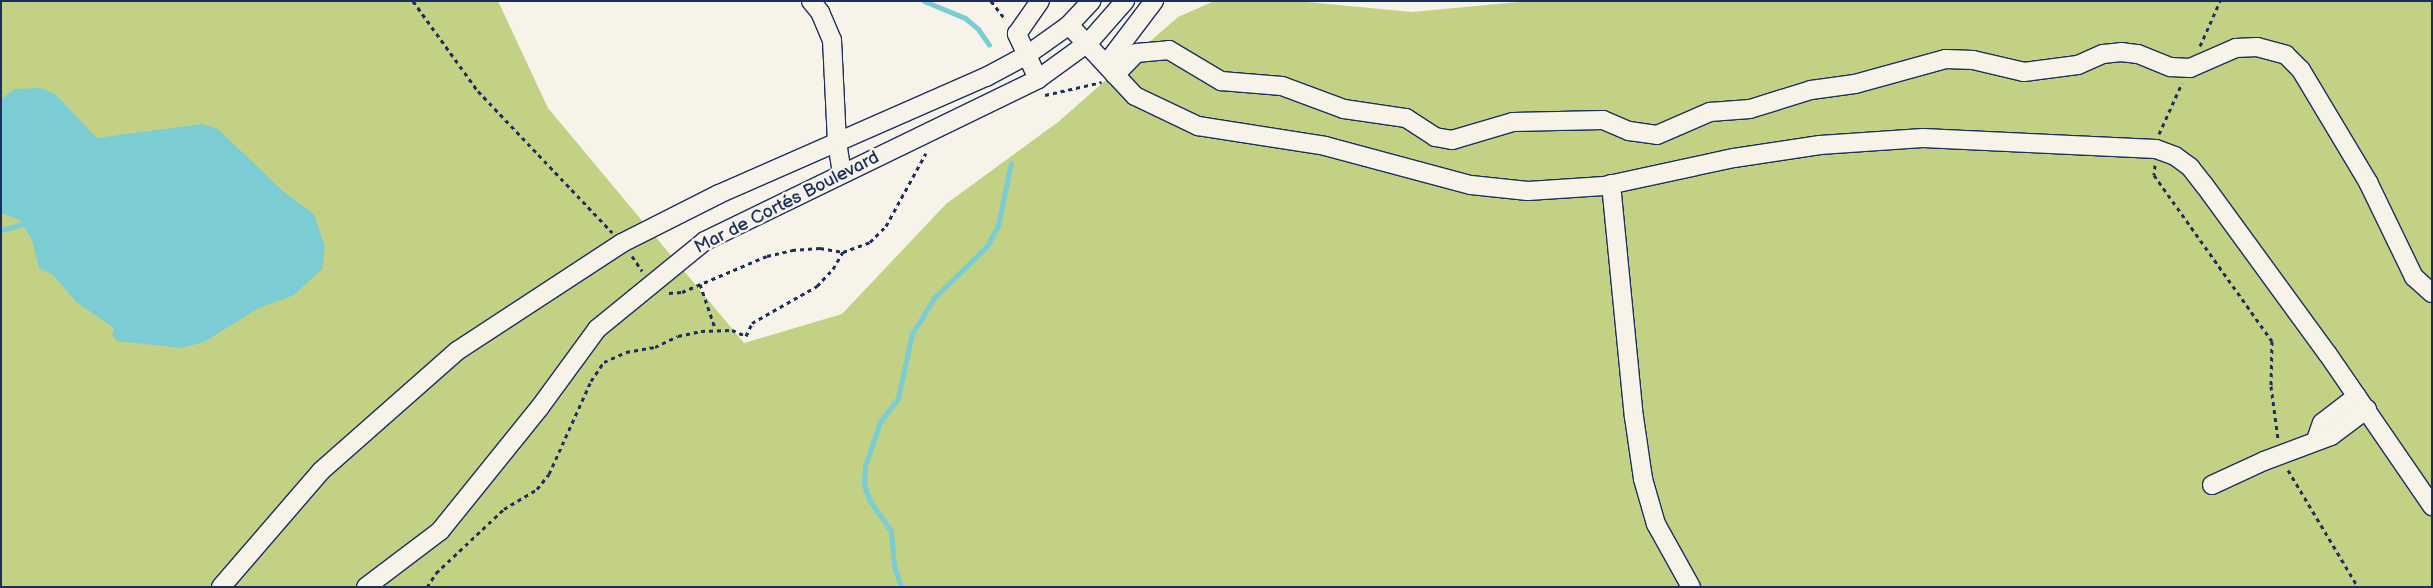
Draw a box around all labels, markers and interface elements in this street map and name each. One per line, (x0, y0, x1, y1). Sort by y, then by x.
street label: Mar de Cortés Boulevard (691, 147, 883, 259)

